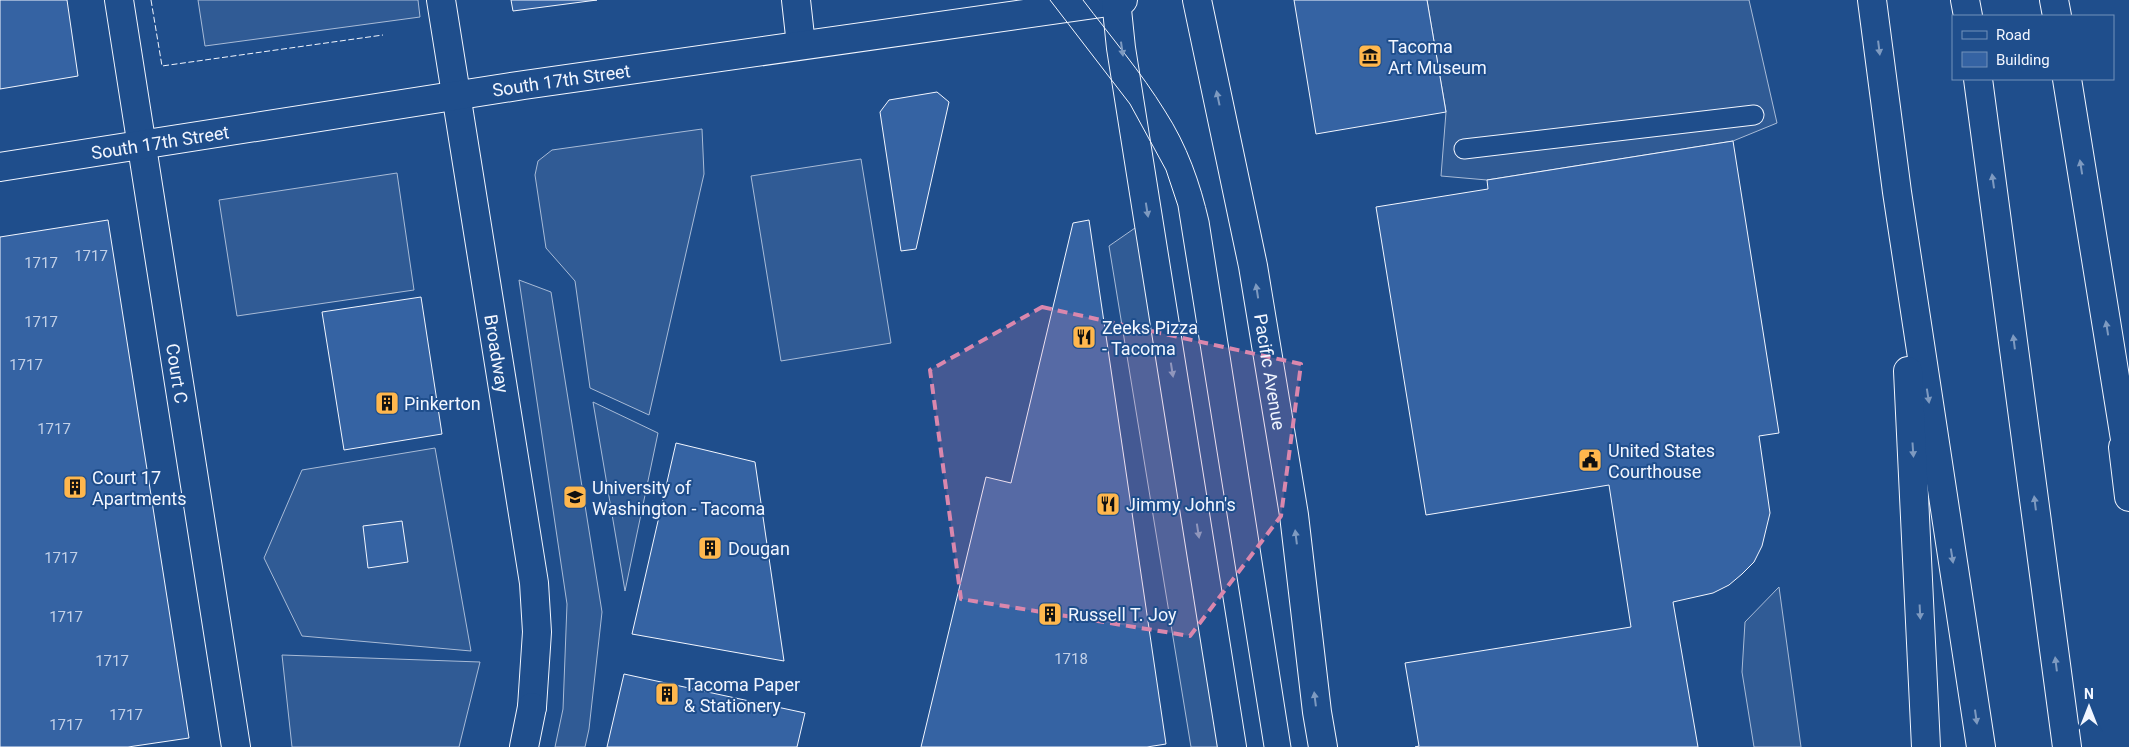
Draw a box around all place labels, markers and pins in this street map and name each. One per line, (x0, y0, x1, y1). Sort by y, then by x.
place label: Tacoma Art Museum (1388, 36, 1487, 78)
museum icon: Tacoma Art Museum (1357, 43, 1383, 69)
place label: Zeeks Pizza - Tacoma (1102, 317, 1198, 359)
restaurant icon: Zeeks Pizza - Tacoma (1071, 324, 1097, 350)
building icon: Pinkerton (374, 390, 400, 416)
place label: Pinkerton (404, 393, 481, 414)
place label: United States Courthouse (1608, 440, 1715, 482)
public building icon: United States Courthouse (1577, 447, 1603, 473)
place label: Court 17 Apartments (92, 467, 187, 509)
building icon: Court 17 Apartments (62, 474, 88, 500)
place label: University of Washington - Tacoma (592, 477, 765, 519)
school or university icon: University of Washington - Tacoma (562, 484, 588, 510)
restaurant icon: Jimmy John's (1095, 491, 1121, 517)
place label: Jimmy John's (1126, 494, 1236, 515)
building icon: Dougan (697, 535, 723, 561)
place label: Dougan (728, 538, 790, 559)
building icon: Russell T. Joy (1037, 601, 1063, 627)
place label: Russell T. Joy (1068, 604, 1177, 625)
place label: Tacoma Paper & Stationery (684, 674, 800, 716)
building icon: Tacoma Paper & Stationery (654, 681, 680, 707)

